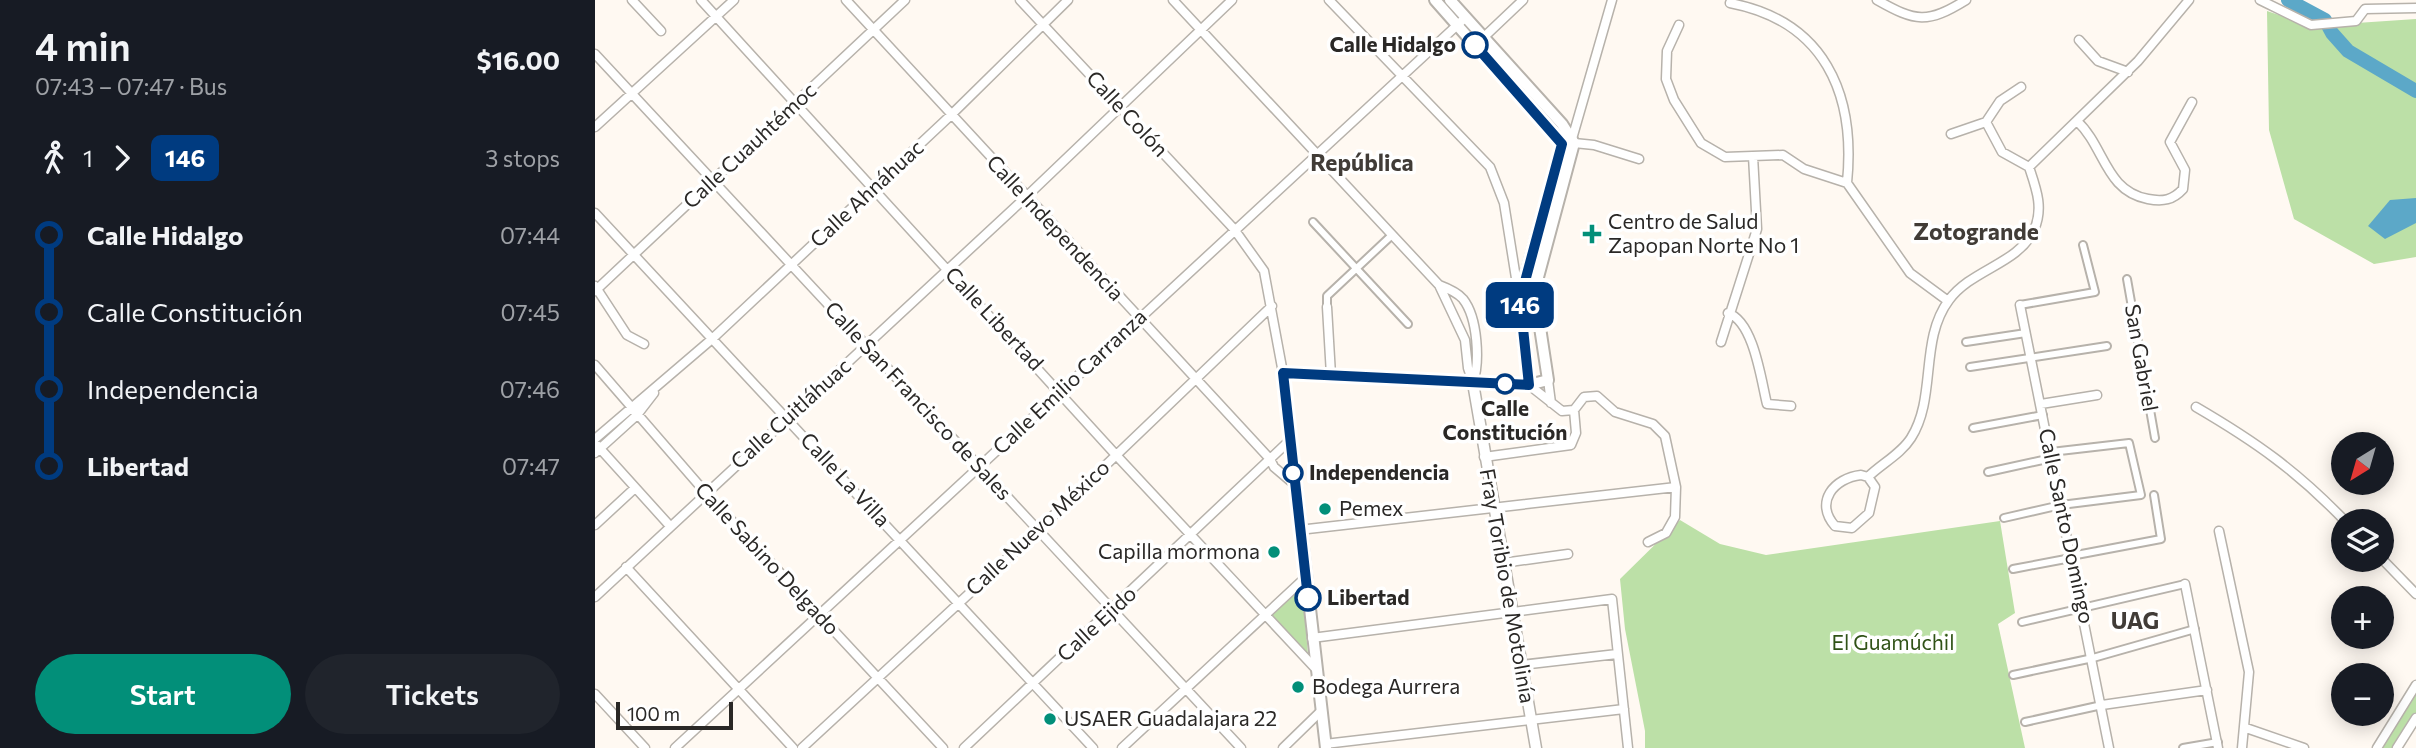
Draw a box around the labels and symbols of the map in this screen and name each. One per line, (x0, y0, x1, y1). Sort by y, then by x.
place label: Calle Hidalgo (1330, 31, 1456, 56)
marker: Calle Hidalgo (1462, 32, 1488, 58)
street label: Calle Colón (1082, 65, 1174, 161)
street label: Calle Cuauhtémoc (677, 77, 821, 213)
street label: Calle Ahnáhuac (804, 134, 928, 252)
district label: República (1310, 148, 1414, 176)
street label: Calle Independencia (982, 149, 1130, 305)
place label: Centro de Salud Zapopan Norte No 1 (1608, 208, 1799, 257)
district label: Zotogrande (1913, 217, 2039, 245)
marker: Centro de Salud Zapopan Norte No 1 (1582, 224, 1602, 244)
street label: Calle Libertad (941, 261, 1049, 375)
line badge: 146 (1480, 282, 1560, 328)
street label: Calle San Francisco de Sales (821, 296, 1018, 504)
street label: San Gabriel (2121, 302, 2164, 413)
street label: Calle Emilio Carranza (987, 303, 1151, 459)
street label: Calle Cuitláhuac (725, 353, 855, 473)
marker: Calle Constitución (1495, 374, 1515, 394)
place label: Calle Constitución (1443, 395, 1568, 444)
street label: Calle Santo Domingo (2035, 426, 2100, 626)
street label: Calle La Villa (796, 427, 896, 531)
north arrow (2331, 432, 2394, 495)
street label: Calle Nuevo México (960, 454, 1114, 600)
place label: Independencia (1309, 459, 1449, 484)
marker: Independencia (1283, 463, 1303, 483)
street label: Fray Toribio de Motolinía (1476, 466, 1541, 705)
street label: Calle Sabino Delgado (691, 476, 845, 640)
place label: Pemex (1339, 495, 1403, 520)
marker: Pemex (1317, 501, 1333, 517)
place label: Capilla mormona (1098, 538, 1260, 563)
marker: Capilla mormona (1266, 544, 1282, 560)
street label: Calle Ejido (1051, 580, 1141, 666)
place label: Libertad (1327, 584, 1409, 609)
marker: Libertad (1295, 585, 1321, 611)
district label: UAG (2111, 606, 2159, 634)
park label: El Guamúchil (1831, 629, 1955, 654)
place label: Bodega Aurrera (1312, 673, 1460, 698)
marker: Bodega Aurrera (1290, 679, 1306, 695)
scale bar (616, 699, 733, 731)
place label: USAER Guadalajara 22 (1064, 705, 1277, 730)
marker: USAER Guadalajara 22 (1042, 711, 1058, 727)

